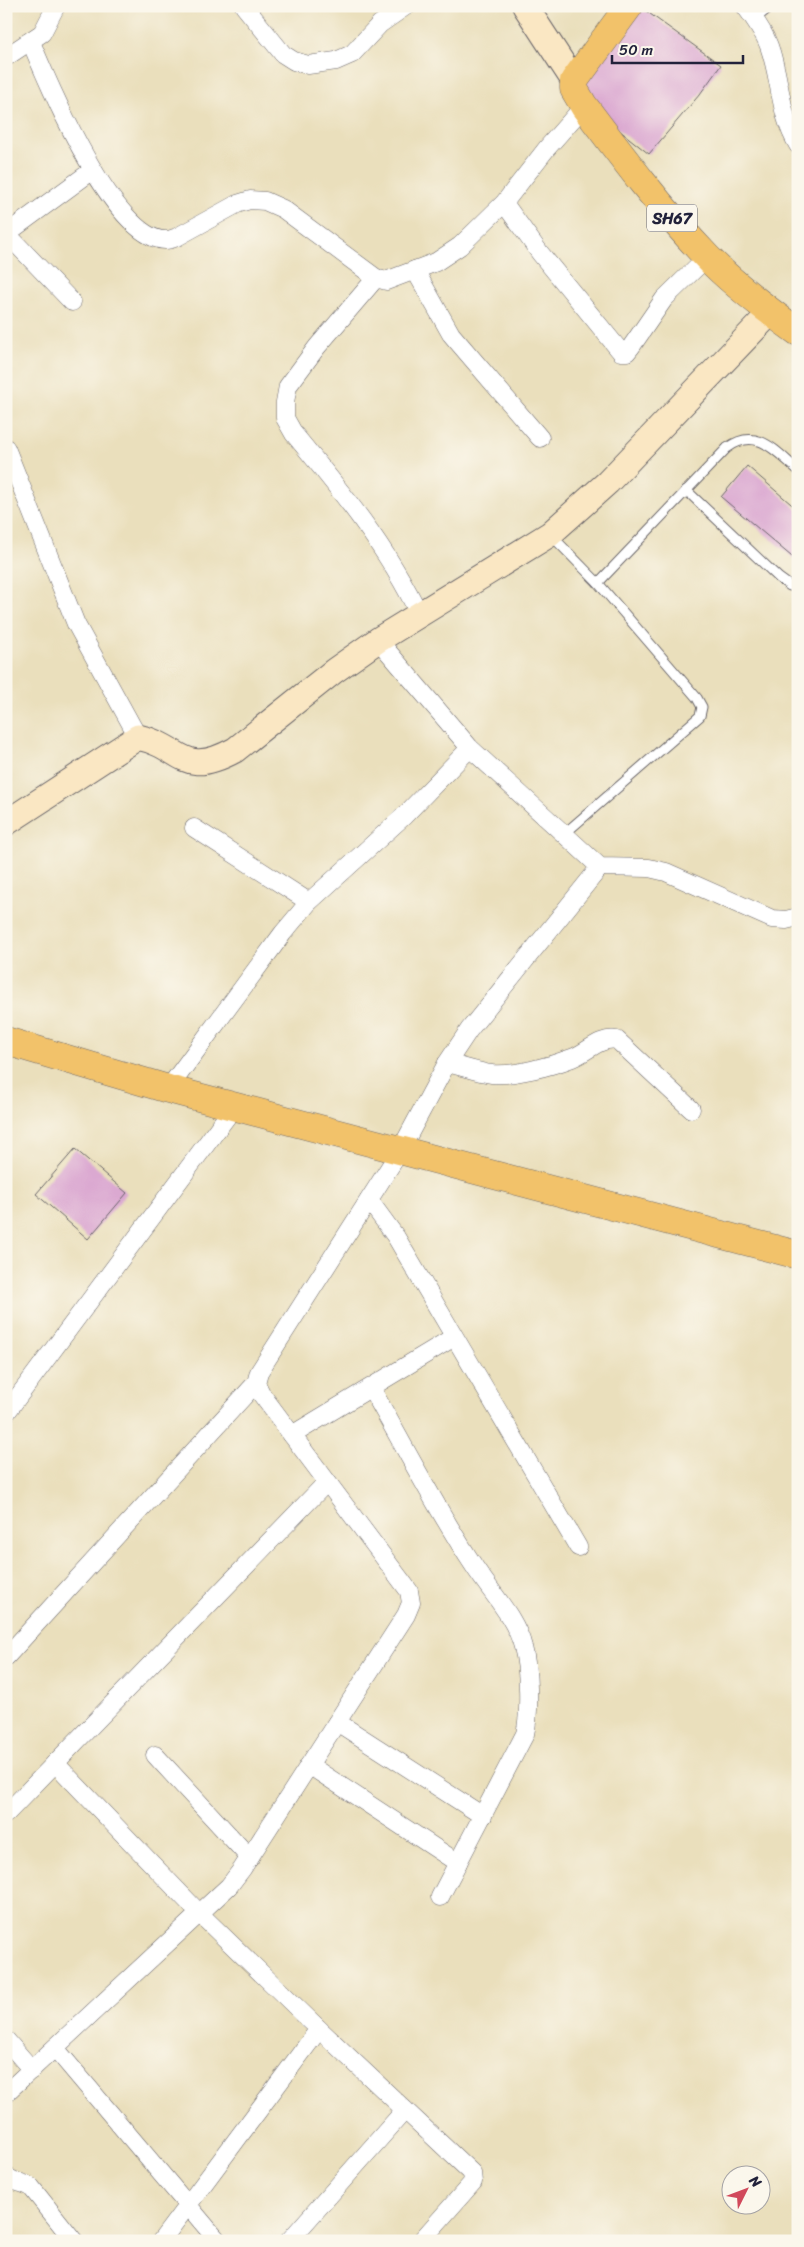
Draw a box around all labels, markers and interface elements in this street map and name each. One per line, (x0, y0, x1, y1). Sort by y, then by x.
scale bar (612, 32, 743, 64)
text: 50 m (619, 37, 654, 63)
road number: SH67 (647, 204, 697, 232)
north arrow (722, 2164, 772, 2214)
text: N (742, 2169, 768, 2194)

